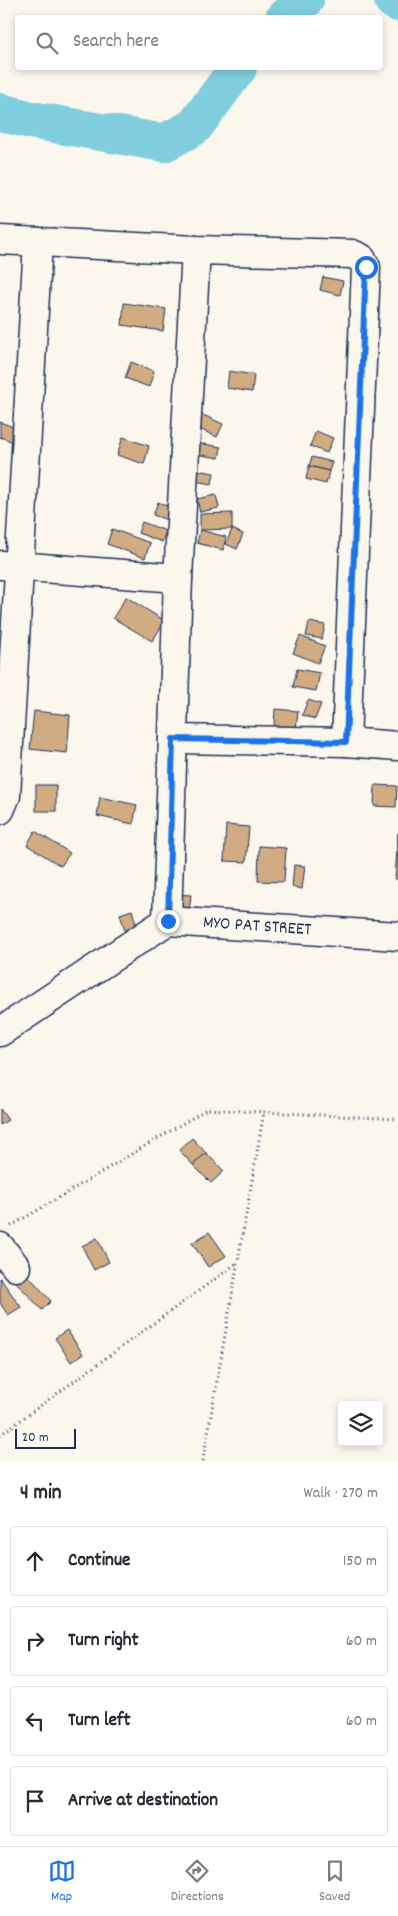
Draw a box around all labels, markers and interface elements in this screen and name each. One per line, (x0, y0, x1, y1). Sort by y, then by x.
search box (15, 15, 383, 70)
icon: search (33, 29, 61, 57)
text: Search here (73, 29, 159, 56)
route start (355, 256, 378, 279)
route end (157, 910, 180, 933)
street label: MYO PAT STREET (202, 911, 312, 943)
map controls (338, 1401, 383, 1446)
button: layers (338, 1401, 383, 1446)
scale bar (15, 1426, 76, 1449)
text: 20 m (22, 1428, 49, 1448)
text: 4 min (20, 1479, 62, 1509)
text: Walk · 270 m (303, 1482, 378, 1505)
icon: ahead (21, 1547, 49, 1575)
text: Continue (68, 1548, 130, 1575)
text: 150 m (343, 1550, 377, 1573)
icon: right (21, 1627, 49, 1655)
text: Turn right (68, 1628, 139, 1655)
text: 60 m (346, 1630, 377, 1653)
icon: left (21, 1707, 49, 1735)
text: Turn left (68, 1708, 131, 1735)
text: 60 m (346, 1710, 377, 1733)
icon: arrive (21, 1787, 49, 1815)
text: Arrive at destination (68, 1788, 218, 1815)
tab: Map (48, 1857, 76, 1907)
tab: Directions (171, 1857, 224, 1907)
tab: Saved (319, 1857, 350, 1907)

